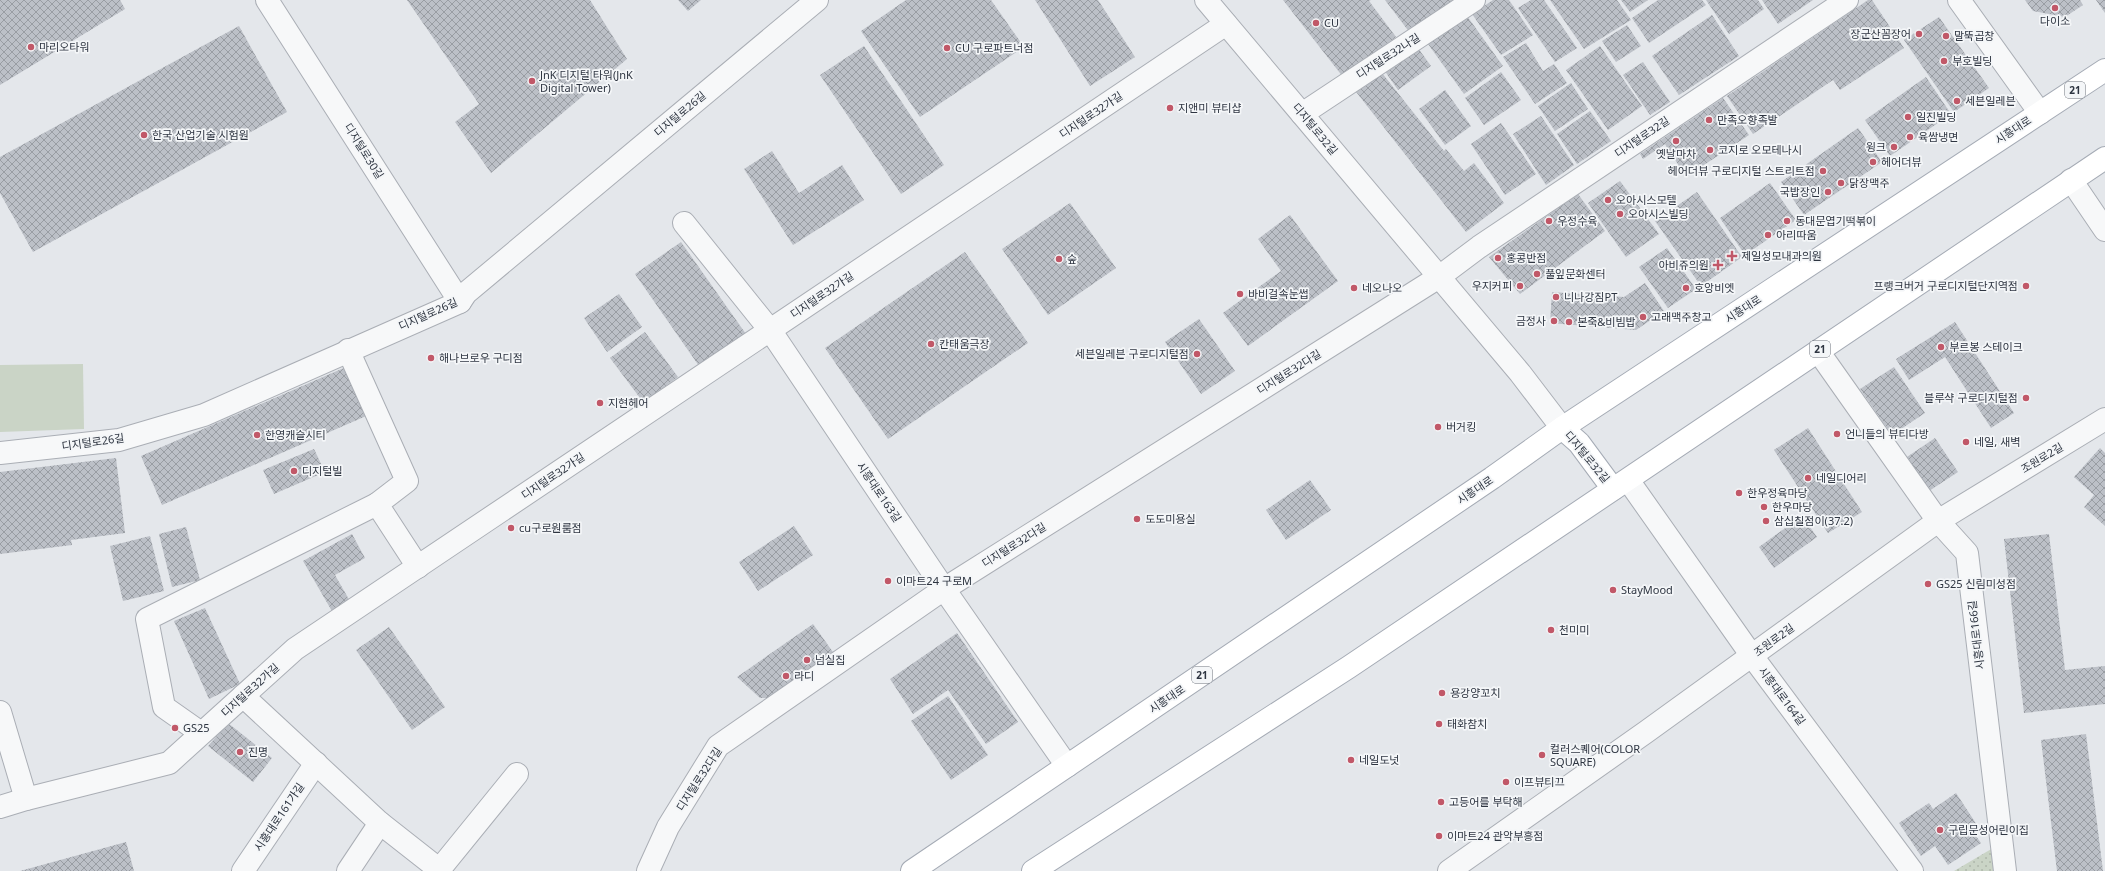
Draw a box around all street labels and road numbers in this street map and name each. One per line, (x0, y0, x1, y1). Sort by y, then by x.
street label: 디지털로32나길 (1353, 29, 1423, 82)
road number: 21 (2065, 82, 2085, 98)
street label: 디지털로26길 (651, 88, 709, 140)
street label: 디지털로32가길 (1056, 88, 1125, 141)
street label: 디지털로32길 (1289, 100, 1341, 158)
street label: 시흥대로 (1992, 112, 2034, 147)
street label: 디지털로32길 (1611, 113, 1672, 160)
street label: 디지털로30길 (341, 120, 388, 182)
street label: 디지털로32가길 (787, 268, 856, 321)
street label: 시흥대로 (1722, 291, 1764, 326)
street label: 디지털로26길 (396, 294, 460, 333)
road number: 21 (1810, 341, 1830, 357)
street label: 디지털로32다길 (1254, 346, 1324, 397)
street label: 디지털로32길 (1561, 428, 1613, 486)
street label: 디지털로26길 (61, 430, 125, 453)
street label: 조원로2길 (2018, 439, 2066, 476)
street label: 디지털로32가길 (518, 449, 587, 502)
street label: 시흥대로163길 (854, 459, 905, 525)
street label: 시흥대로 (1454, 472, 1496, 507)
street label: 디지털로32다길 (979, 519, 1049, 570)
street label: 시흥대로166길 (1964, 600, 1987, 670)
street label: 조원로2길 (1750, 620, 1797, 659)
street label: 디지털로32가길 (217, 660, 282, 720)
street label: 시흥대로164길 (1756, 663, 1809, 728)
road number: 21 (1192, 667, 1212, 683)
street label: 시흥대로 (1146, 681, 1188, 716)
street label: 디지털로32다길 (672, 744, 725, 814)
street label: 시흥대로161가길 (250, 780, 307, 854)

